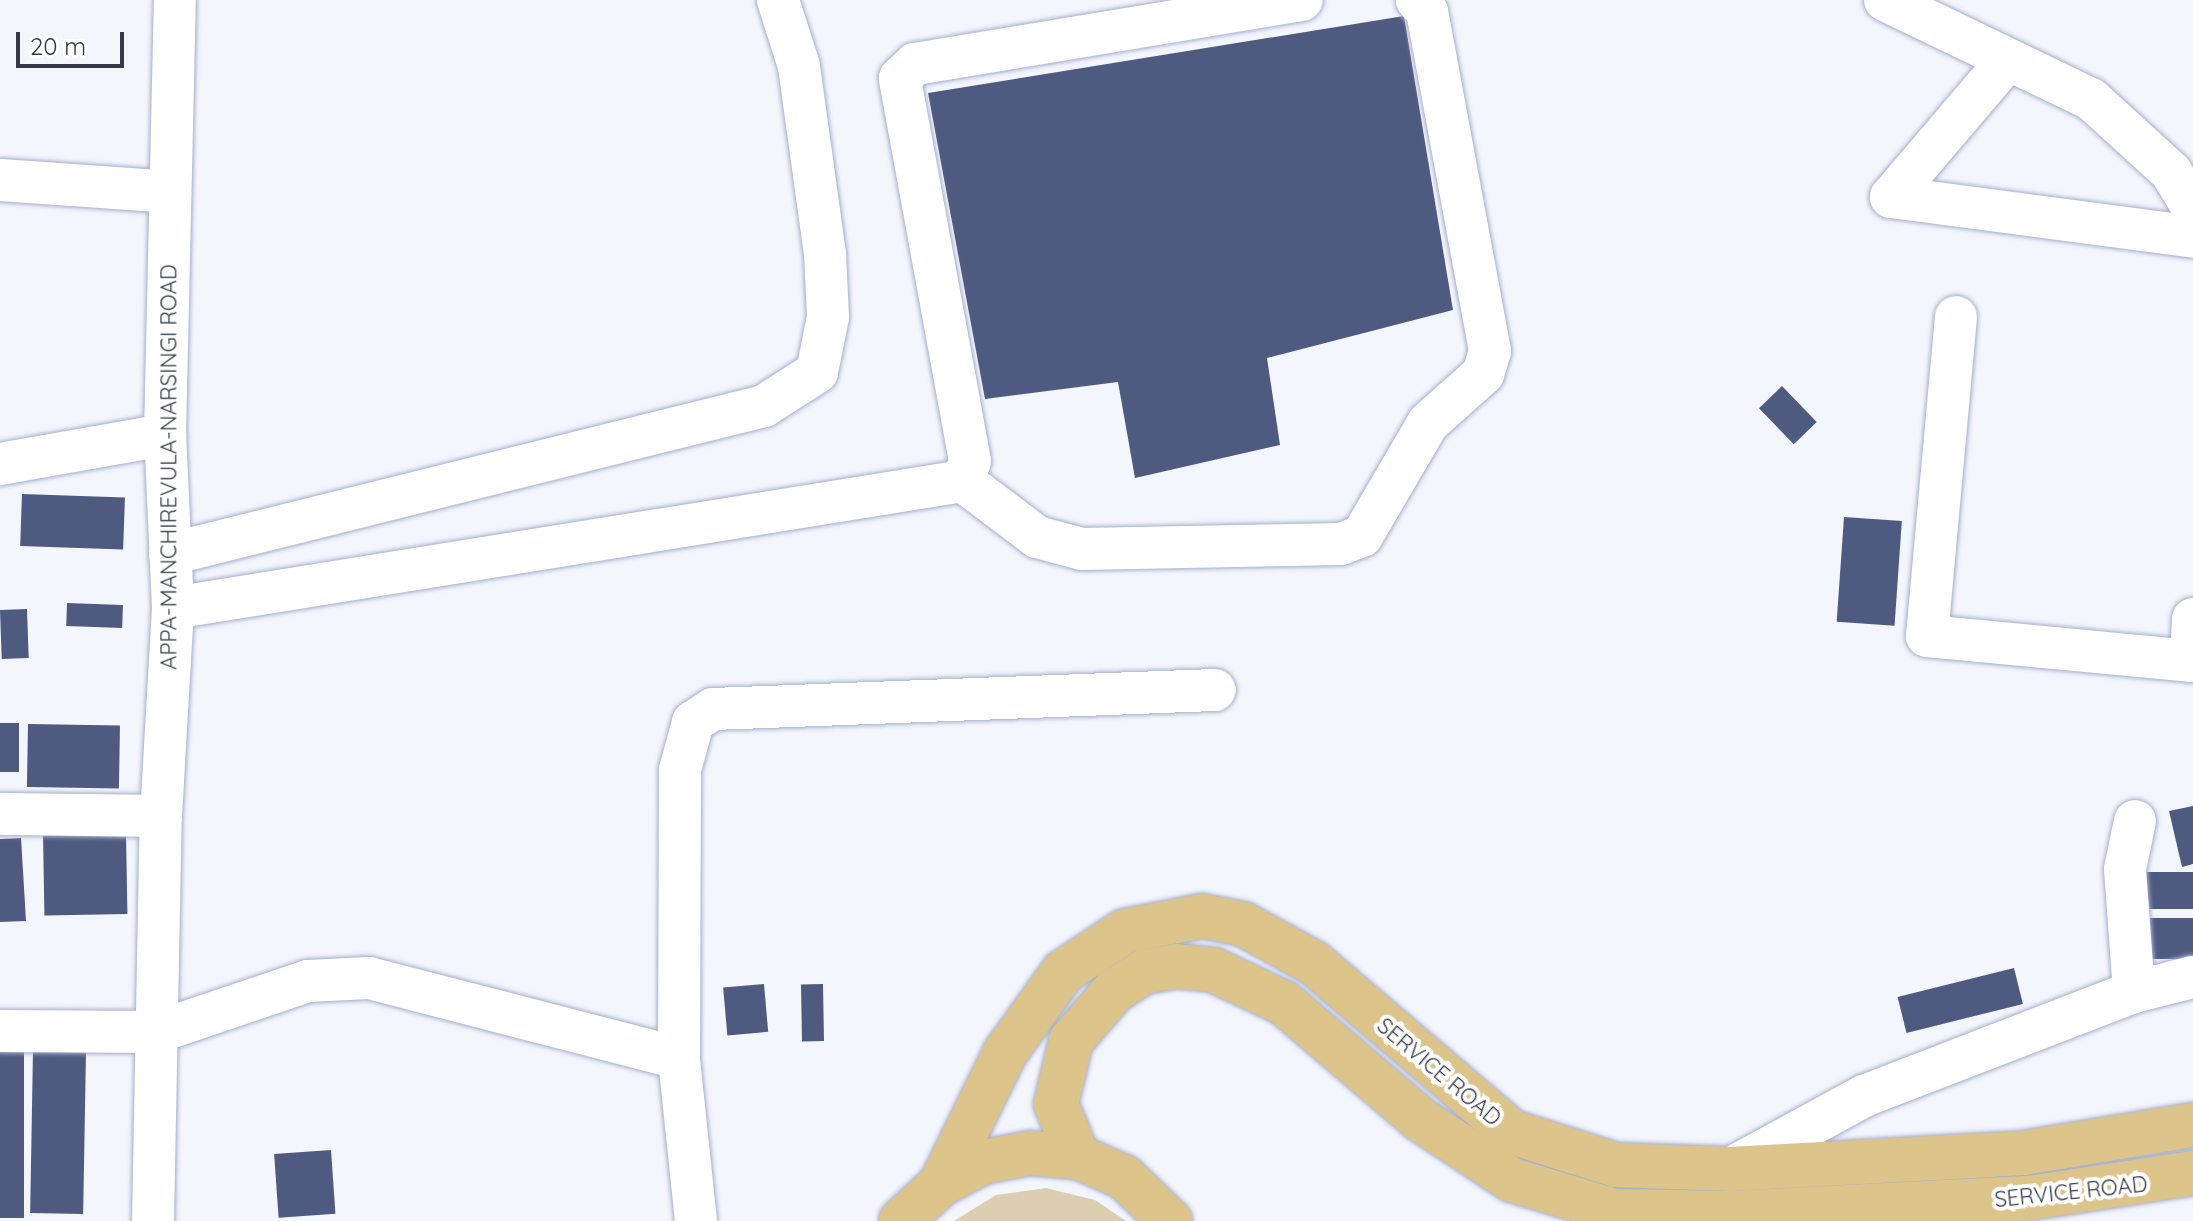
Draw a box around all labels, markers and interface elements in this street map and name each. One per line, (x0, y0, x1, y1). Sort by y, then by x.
scale bar (20, 16, 128, 66)
text: 20 m (30, 31, 86, 61)
street label: APPA-MANCHIREVULA-NARSINGI ROAD (156, 264, 182, 670)
street label: SERVICE ROAD (1372, 1013, 1506, 1131)
street label: SERVICE ROAD (1993, 1171, 2149, 1213)

